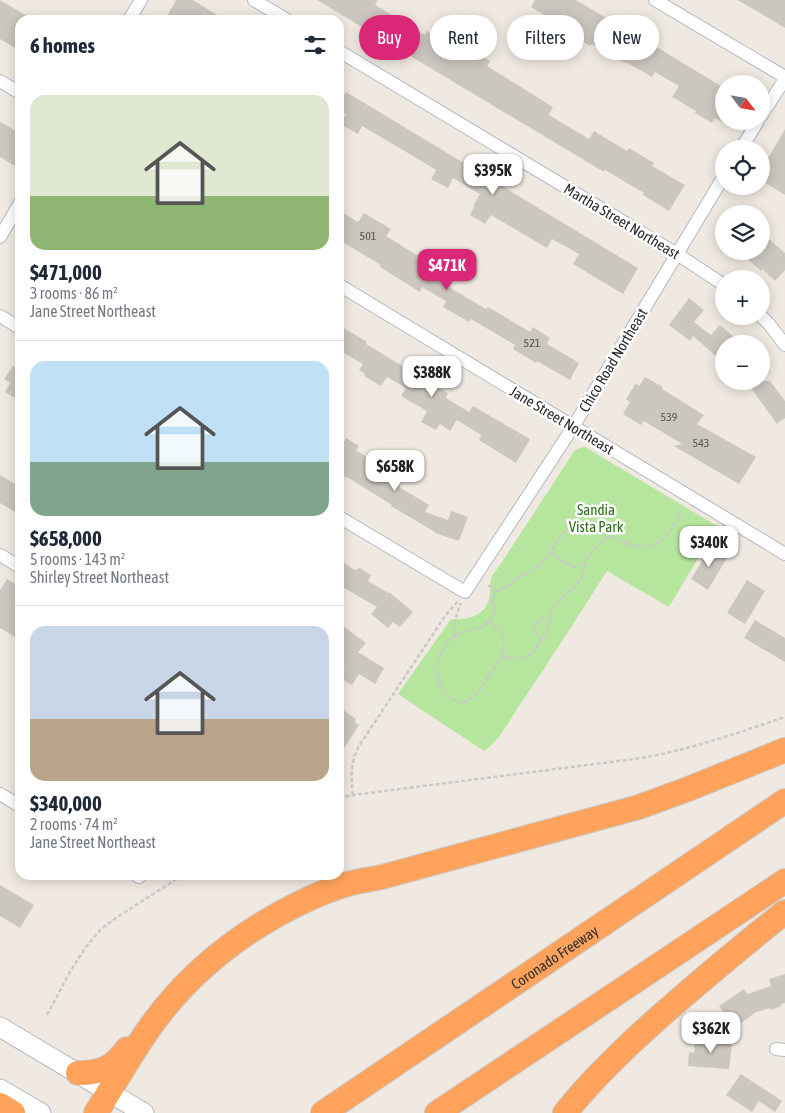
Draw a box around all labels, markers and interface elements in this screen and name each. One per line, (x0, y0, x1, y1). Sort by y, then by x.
chip: Buy (359, 15, 420, 60)
chip: Rent (430, 15, 497, 60)
chip: Filters (507, 15, 584, 60)
chip: New (594, 15, 659, 60)
icon: filters (301, 31, 329, 59)
text: 6 homes (30, 33, 95, 57)
north arrow (715, 75, 770, 130)
map controls (715, 75, 770, 390)
icon: home (135, 128, 225, 218)
button: locate (715, 140, 770, 195)
pin: $395K (458, 154, 528, 196)
text: $395K (474, 161, 512, 179)
street label: Martha Street Northeast (561, 180, 683, 262)
button: layers (715, 205, 770, 260)
house number: 501 (360, 229, 377, 243)
pin: $471K (412, 248, 482, 291)
text: $471K (428, 256, 466, 274)
text: $471,000 (30, 260, 102, 284)
button: + (715, 270, 770, 325)
text: 3 rooms · 86 m² (30, 284, 118, 302)
text: Jane Street Northeast (30, 302, 156, 320)
street label: Chico Road Northeast (575, 305, 651, 415)
button: − (715, 335, 770, 390)
house number: 521 (524, 336, 541, 350)
pin: $388K (397, 356, 467, 398)
text: $388K (413, 363, 451, 381)
street label: Jane Street Northeast (507, 382, 617, 458)
icon: home (135, 393, 225, 483)
house number: 539 (661, 410, 678, 424)
house number: 543 (693, 436, 709, 450)
pin: $658K (360, 450, 430, 492)
text: $658K (376, 457, 414, 475)
park label: Sandia Vista Park (569, 501, 624, 535)
text: $658,000 (30, 526, 102, 550)
pin: $340K (674, 526, 744, 568)
text: $340K (690, 533, 728, 551)
text: 5 rooms · 143 m² (30, 550, 125, 568)
text: Shirley Street Northeast (30, 568, 169, 586)
icon: home (135, 658, 225, 748)
text: $340,000 (30, 791, 102, 815)
text: 2 rooms · 74 m² (30, 815, 118, 833)
text: Jane Street Northeast (30, 833, 156, 851)
street label: Coronado Freeway (507, 921, 601, 992)
pin: $362K (676, 1012, 746, 1054)
text: $362K (692, 1019, 730, 1037)

